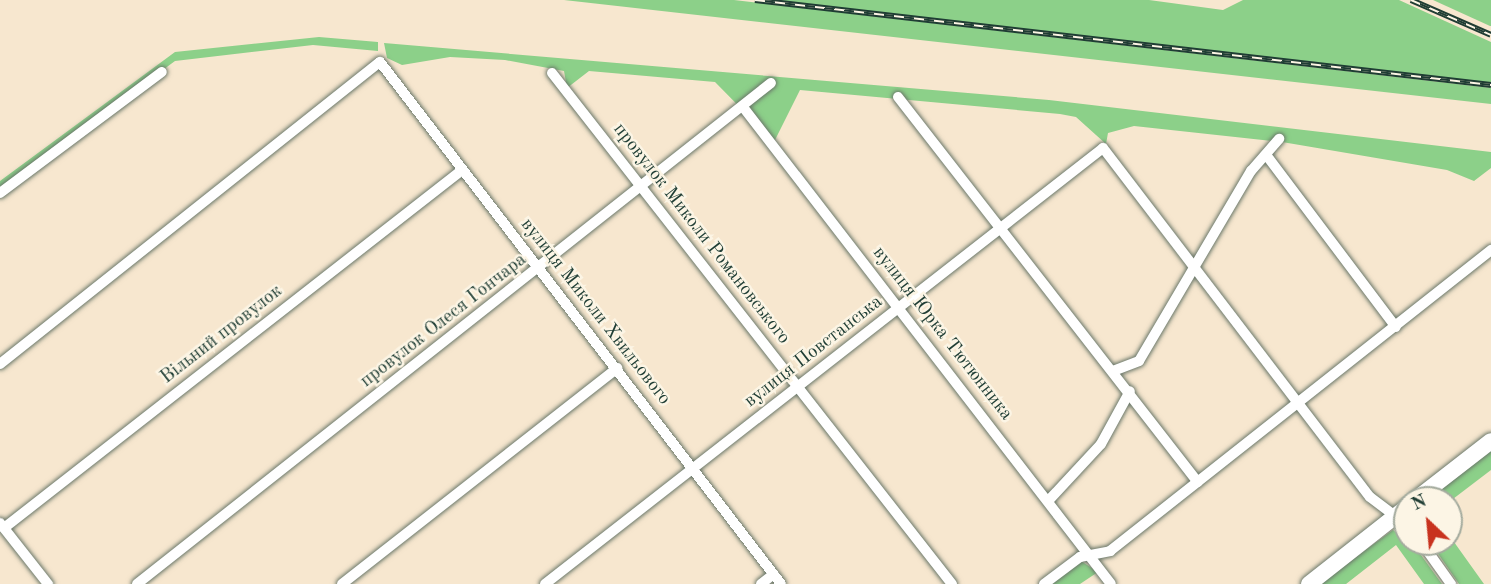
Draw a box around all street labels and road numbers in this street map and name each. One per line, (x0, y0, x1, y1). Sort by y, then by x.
street label: провулок Миколи Романовського (608, 119, 794, 349)
street label: вулиця Миколи Хвильового (515, 214, 675, 410)
street label: вулиця Юрка Тютюнника (867, 243, 1017, 425)
street label: провулок Олеся Гончара (356, 249, 532, 393)
street label: Вільний провулок (157, 280, 287, 390)
street label: вулиця Повстанська (740, 291, 888, 413)

